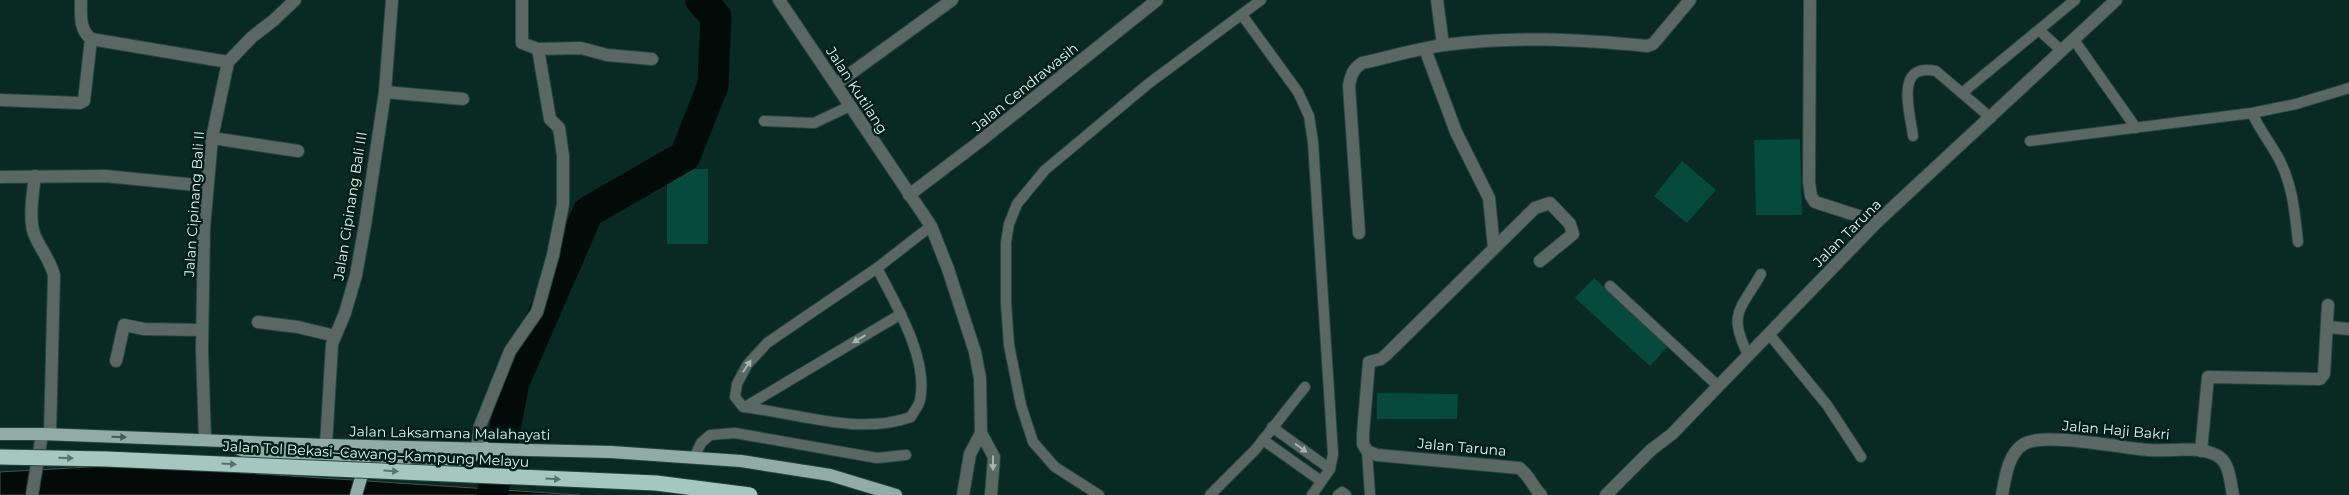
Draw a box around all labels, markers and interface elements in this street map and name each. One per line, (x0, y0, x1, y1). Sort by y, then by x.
street label: Jalan Cendrawasih (968, 39, 1082, 136)
street label: Jalan Kutilang (822, 42, 892, 137)
street label: Jalan Cipinang Bali II (180, 130, 208, 279)
street label: Jalan Cipinang Bali III (329, 130, 371, 283)
street label: Jalan Taruna (1808, 195, 1885, 272)
one-way arrow (852, 334, 865, 343)
one-way arrow (743, 359, 752, 373)
street label: Jalan Haji Bakri (2061, 416, 2170, 444)
street label: Jalan Laksamana Malahayati (348, 422, 551, 444)
one-way arrow (111, 433, 127, 441)
street label: Jalan Taruna (1416, 434, 1507, 460)
street label: Jalan Tol Bekasi–Cawang–Kampung Melayu (221, 437, 530, 471)
one-way arrow (1294, 443, 1308, 453)
one-way arrow (58, 454, 74, 462)
one-way arrow (989, 455, 997, 471)
one-way arrow (221, 460, 237, 468)
one-way arrow (383, 467, 399, 475)
one-way arrow (546, 475, 562, 483)

